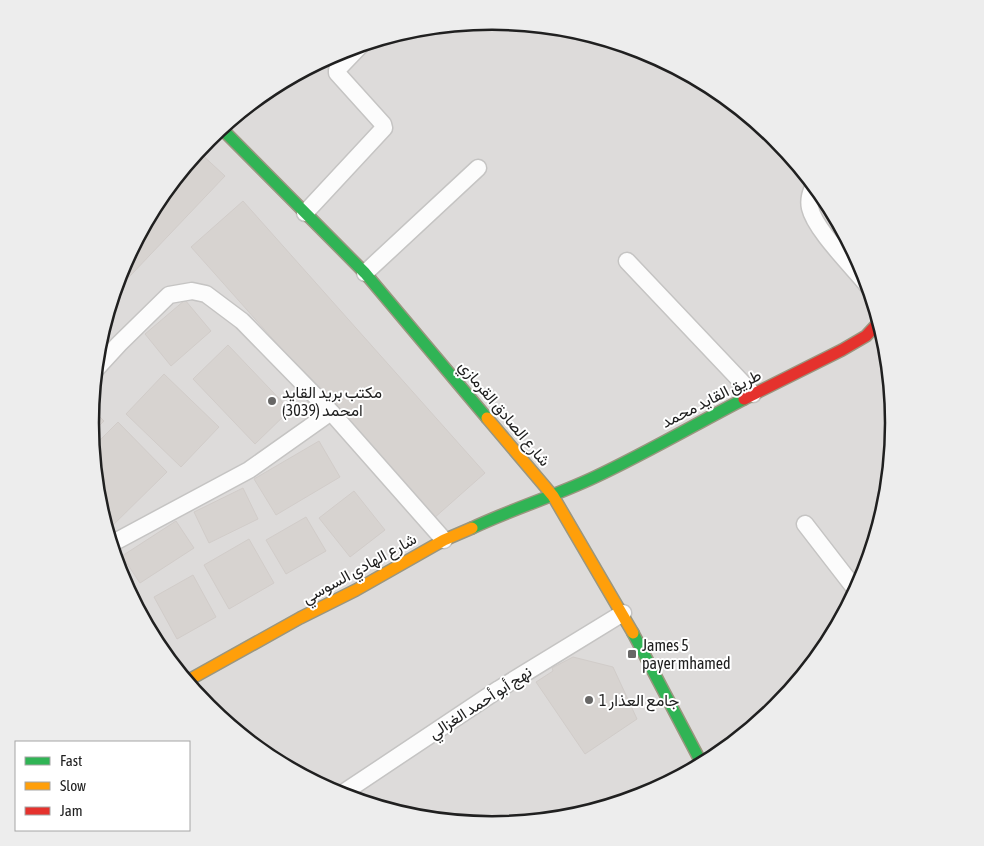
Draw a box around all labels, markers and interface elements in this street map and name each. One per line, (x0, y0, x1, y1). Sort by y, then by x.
street label: شارع الصادق القرمازي (452, 357, 554, 473)
street label: طريق القايد محمد (658, 365, 765, 433)
place label: مكتب بريد القايد امحمد (3039) (282, 383, 382, 420)
marker: مكتب بريد القايد امحمد (3039) (266, 395, 278, 407)
street label: شارع الهادي السوسي (299, 529, 422, 611)
place label: James 5 payer mhamed (642, 636, 731, 673)
marker: James 5 payer mhamed (626, 648, 638, 660)
street label: نهج أبو أحمد الغزالي (425, 662, 538, 746)
place label: جامع العذار 1 (599, 691, 679, 712)
marker: جامع العذار 1 (583, 694, 595, 706)
legend (15, 741, 190, 831)
text: Fast (60, 752, 82, 769)
text: Slow (60, 777, 86, 794)
text: Jam (60, 802, 83, 819)

